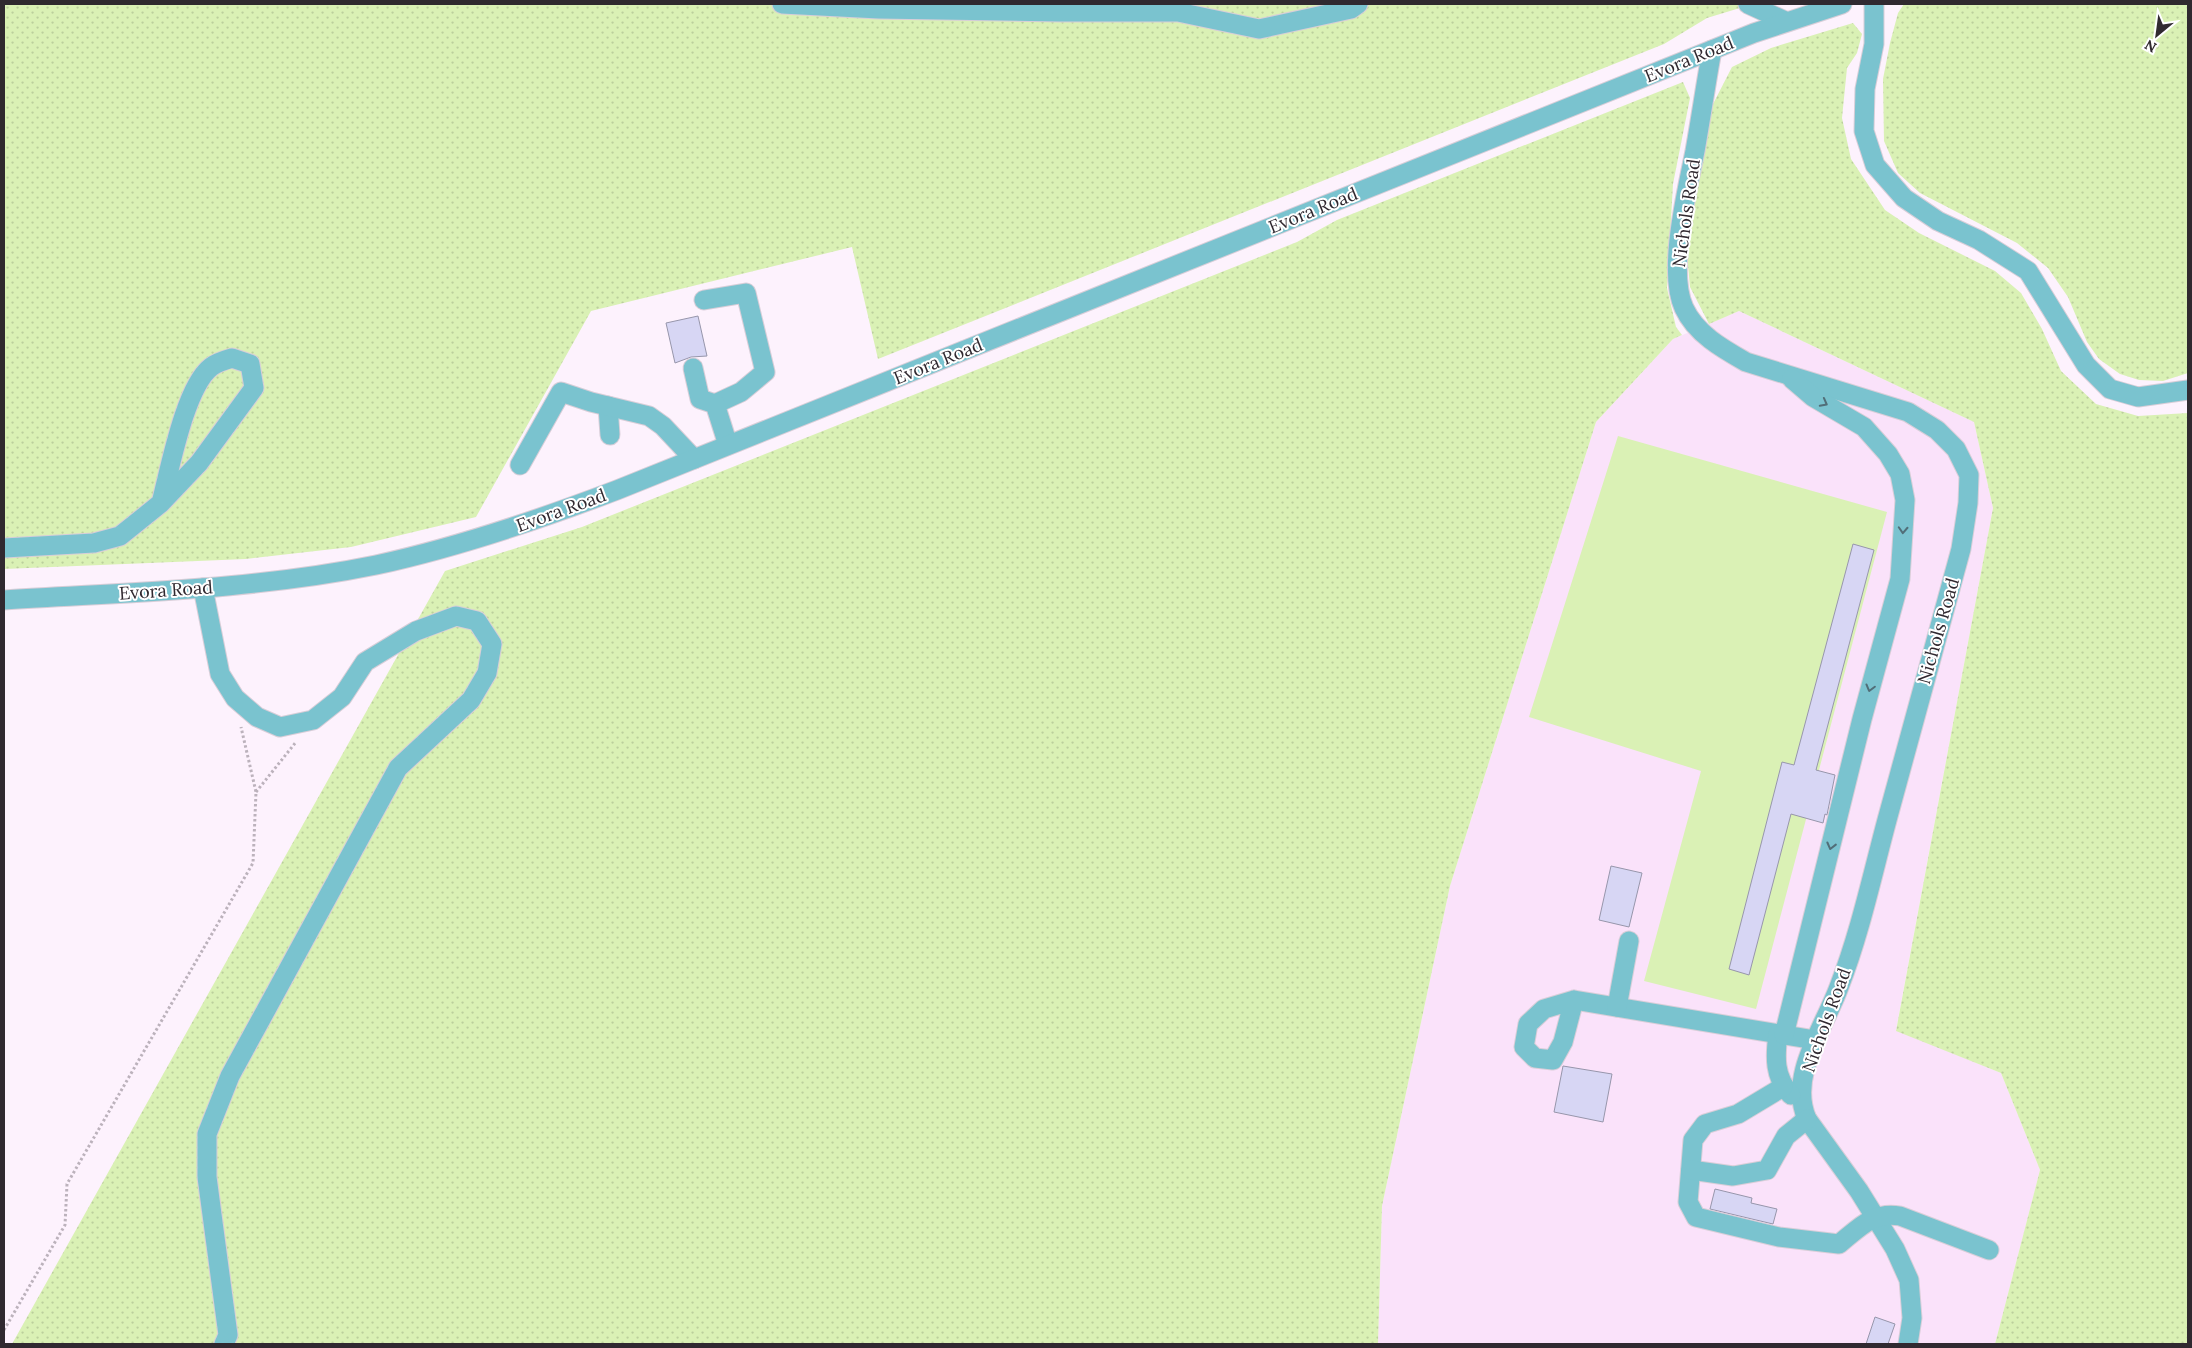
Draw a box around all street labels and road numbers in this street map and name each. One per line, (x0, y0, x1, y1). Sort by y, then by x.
street label: Evora Road (1641, 31, 1737, 87)
street label: Nichols Road (1667, 157, 1705, 269)
street label: Evora Road (1265, 182, 1361, 238)
street label: Evora Road (890, 333, 986, 389)
street label: Evora Road (513, 483, 609, 537)
street label: Evora Road (118, 575, 214, 605)
street label: Nichols Road (1912, 575, 1964, 687)
street label: Nichols Road (1796, 964, 1856, 1075)

